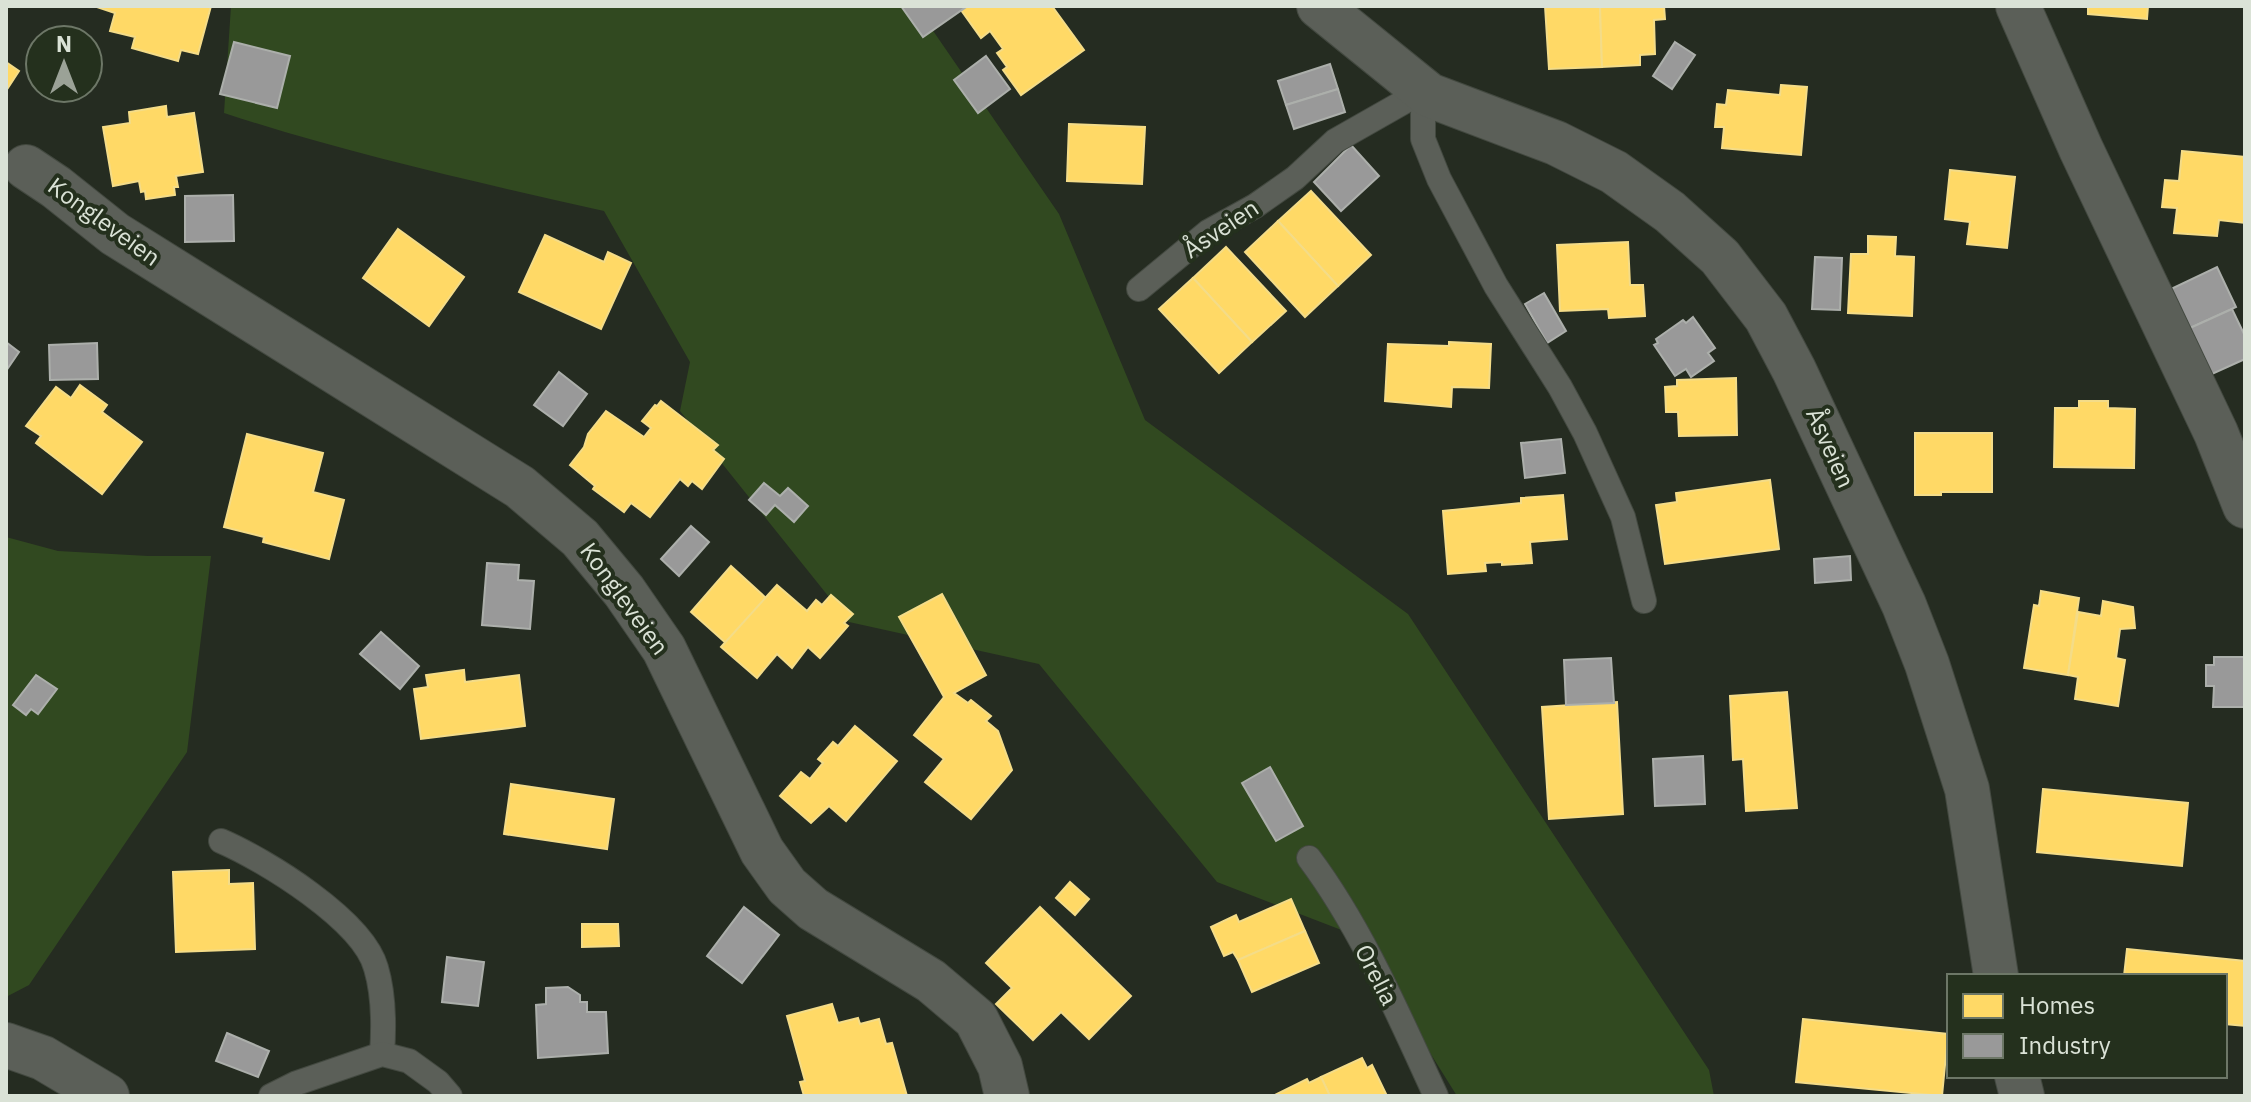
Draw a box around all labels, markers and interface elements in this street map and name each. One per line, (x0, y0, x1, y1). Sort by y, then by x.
north arrow (24, 24, 104, 104)
text: N (56, 29, 72, 58)
street label: Kongleveien (42, 170, 167, 273)
street label: Åsveien (1177, 191, 1264, 265)
street label: Åsveien (1799, 403, 1863, 493)
street label: Kongleveien (573, 536, 676, 661)
street label: Orelia (1348, 939, 1406, 1011)
legend (1947, 974, 2227, 1078)
text: Homes (2019, 989, 2095, 1021)
text: Industry (2019, 1029, 2111, 1061)

